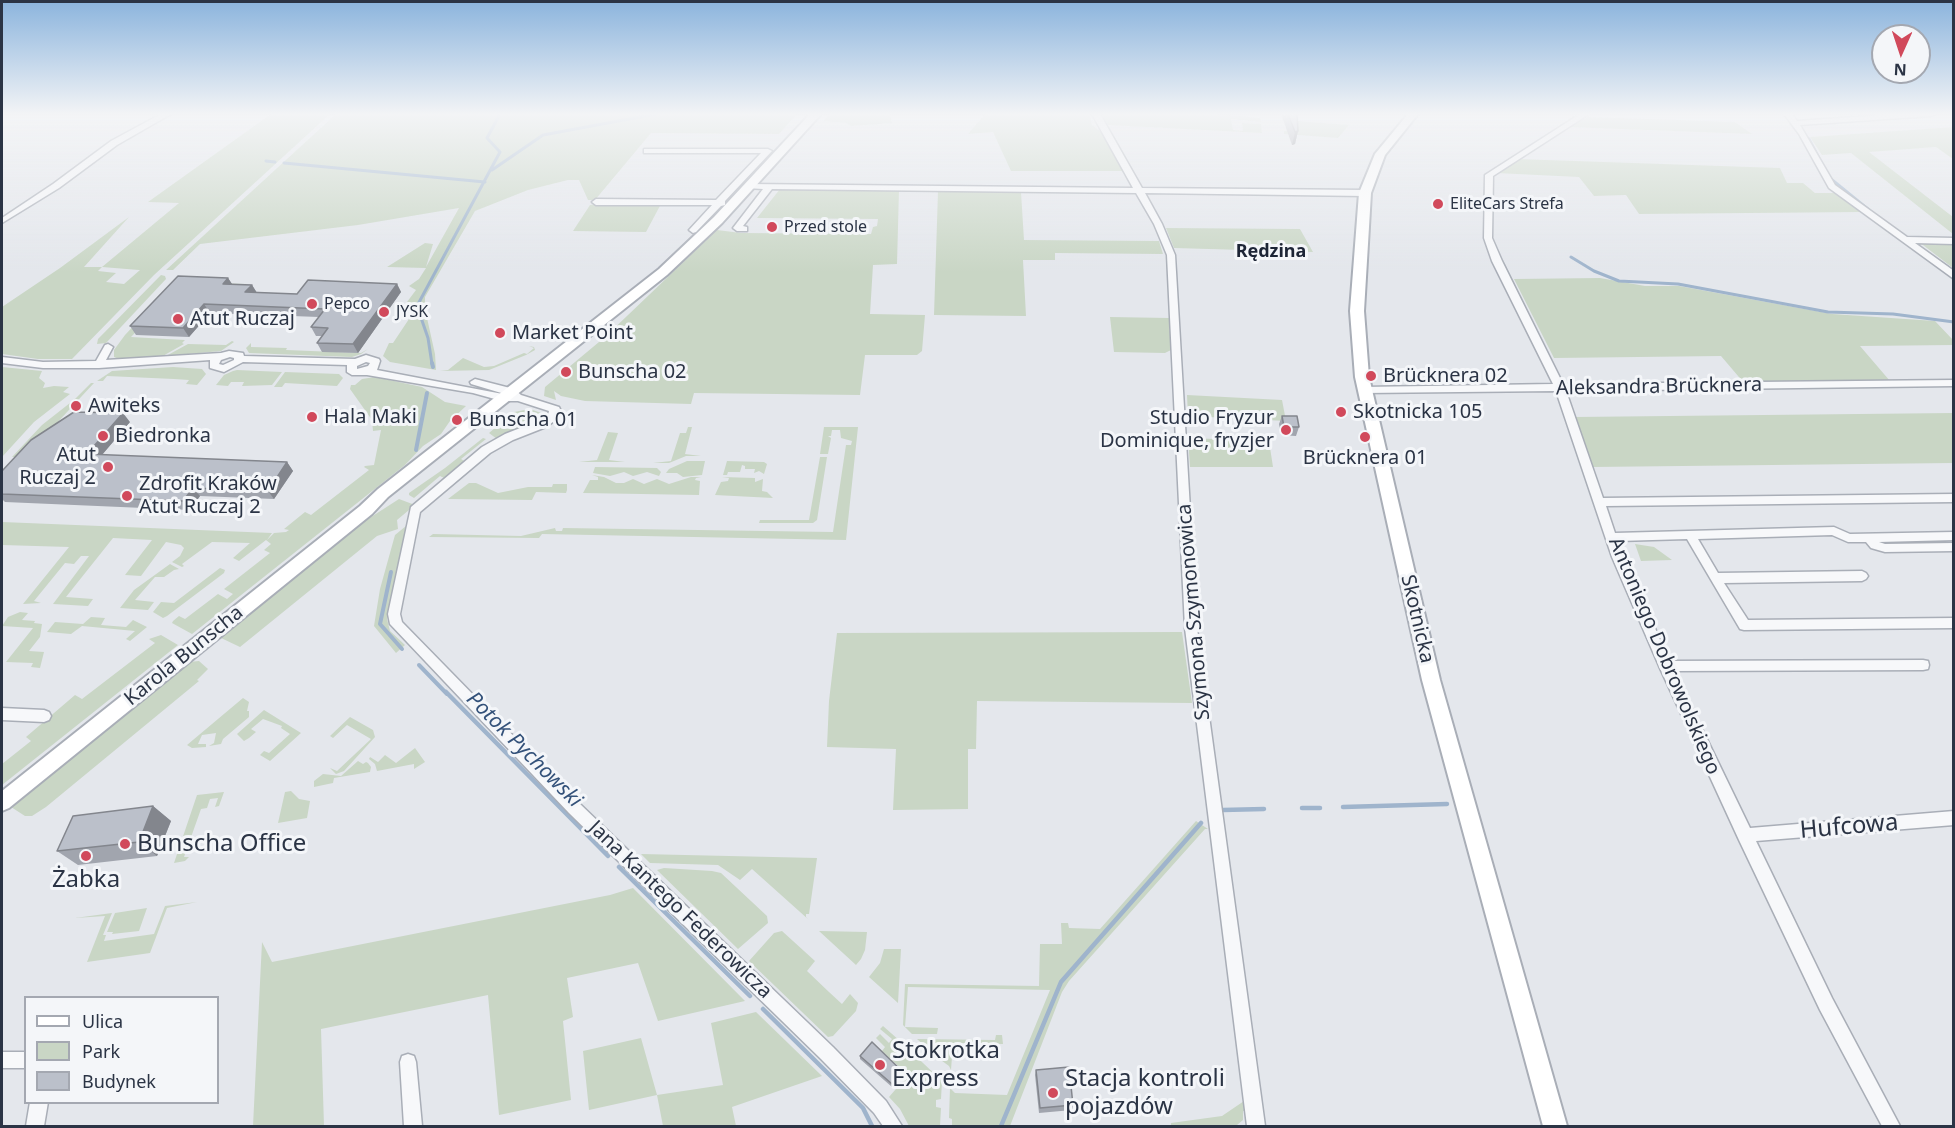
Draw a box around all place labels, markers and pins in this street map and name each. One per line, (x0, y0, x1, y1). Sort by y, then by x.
place label: EliteCars Strefa (1450, 194, 1564, 214)
marker: EliteCars Strefa (1431, 197, 1445, 211)
place label: Przed stole (784, 217, 867, 237)
marker: Przed stole (765, 220, 779, 234)
place label: Pepco (324, 294, 370, 314)
marker: Pepco (305, 297, 319, 311)
place label: JYSK (396, 302, 428, 322)
marker: JYSK (377, 305, 391, 319)
place label: Atut Ruczaj (190, 307, 295, 331)
marker: Atut Ruczaj (171, 312, 185, 326)
place label: Market Point (512, 321, 633, 345)
marker: Market Point (493, 326, 507, 340)
place label: Bunscha 02 (578, 360, 687, 384)
place label: Brücknera 02 (1383, 364, 1508, 388)
marker: Bunscha 02 (559, 365, 573, 379)
marker: Brücknera 02 (1364, 369, 1378, 383)
place label: Awiteks (88, 394, 160, 418)
marker: Awiteks (69, 399, 83, 413)
place label: Skotnicka 105 (1353, 400, 1483, 424)
place label: Hala Maki (324, 405, 417, 429)
marker: Skotnicka 105 (1334, 405, 1348, 419)
place label: Studio Fryzur Dominique, fryzjer (1100, 406, 1274, 453)
place label: Bunscha 01 (469, 408, 578, 432)
marker: Hala Maki (305, 410, 319, 424)
marker: Bunscha 01 (450, 413, 464, 427)
marker: Studio Fryzur Dominique, fryzjer (1279, 423, 1293, 437)
place label: Biedronka (115, 424, 211, 448)
marker: Biedronka (96, 429, 110, 443)
marker: Brücknera 01 (1358, 430, 1372, 444)
place label: Atut Ruczaj 2 (19, 443, 96, 490)
place label: Brücknera 01 (1303, 446, 1427, 470)
marker: Atut Ruczaj 2 (101, 460, 115, 474)
place label: Zdrofit Kraków Atut Ruczaj 2 (139, 472, 277, 519)
marker: Zdrofit Kraków Atut Ruczaj 2 (120, 489, 134, 503)
place label: Bunscha Office (137, 830, 306, 858)
marker: Bunscha Office (118, 837, 132, 851)
marker: Żabka (79, 849, 93, 863)
place label: Żabka (52, 866, 120, 894)
place label: Stokrotka Express (892, 1037, 1000, 1093)
marker: Stokrotka Express (873, 1058, 887, 1072)
place label: Stacja kontroli pojazdów (1065, 1065, 1225, 1121)
marker: Stacja kontroli pojazdów (1046, 1086, 1060, 1100)

